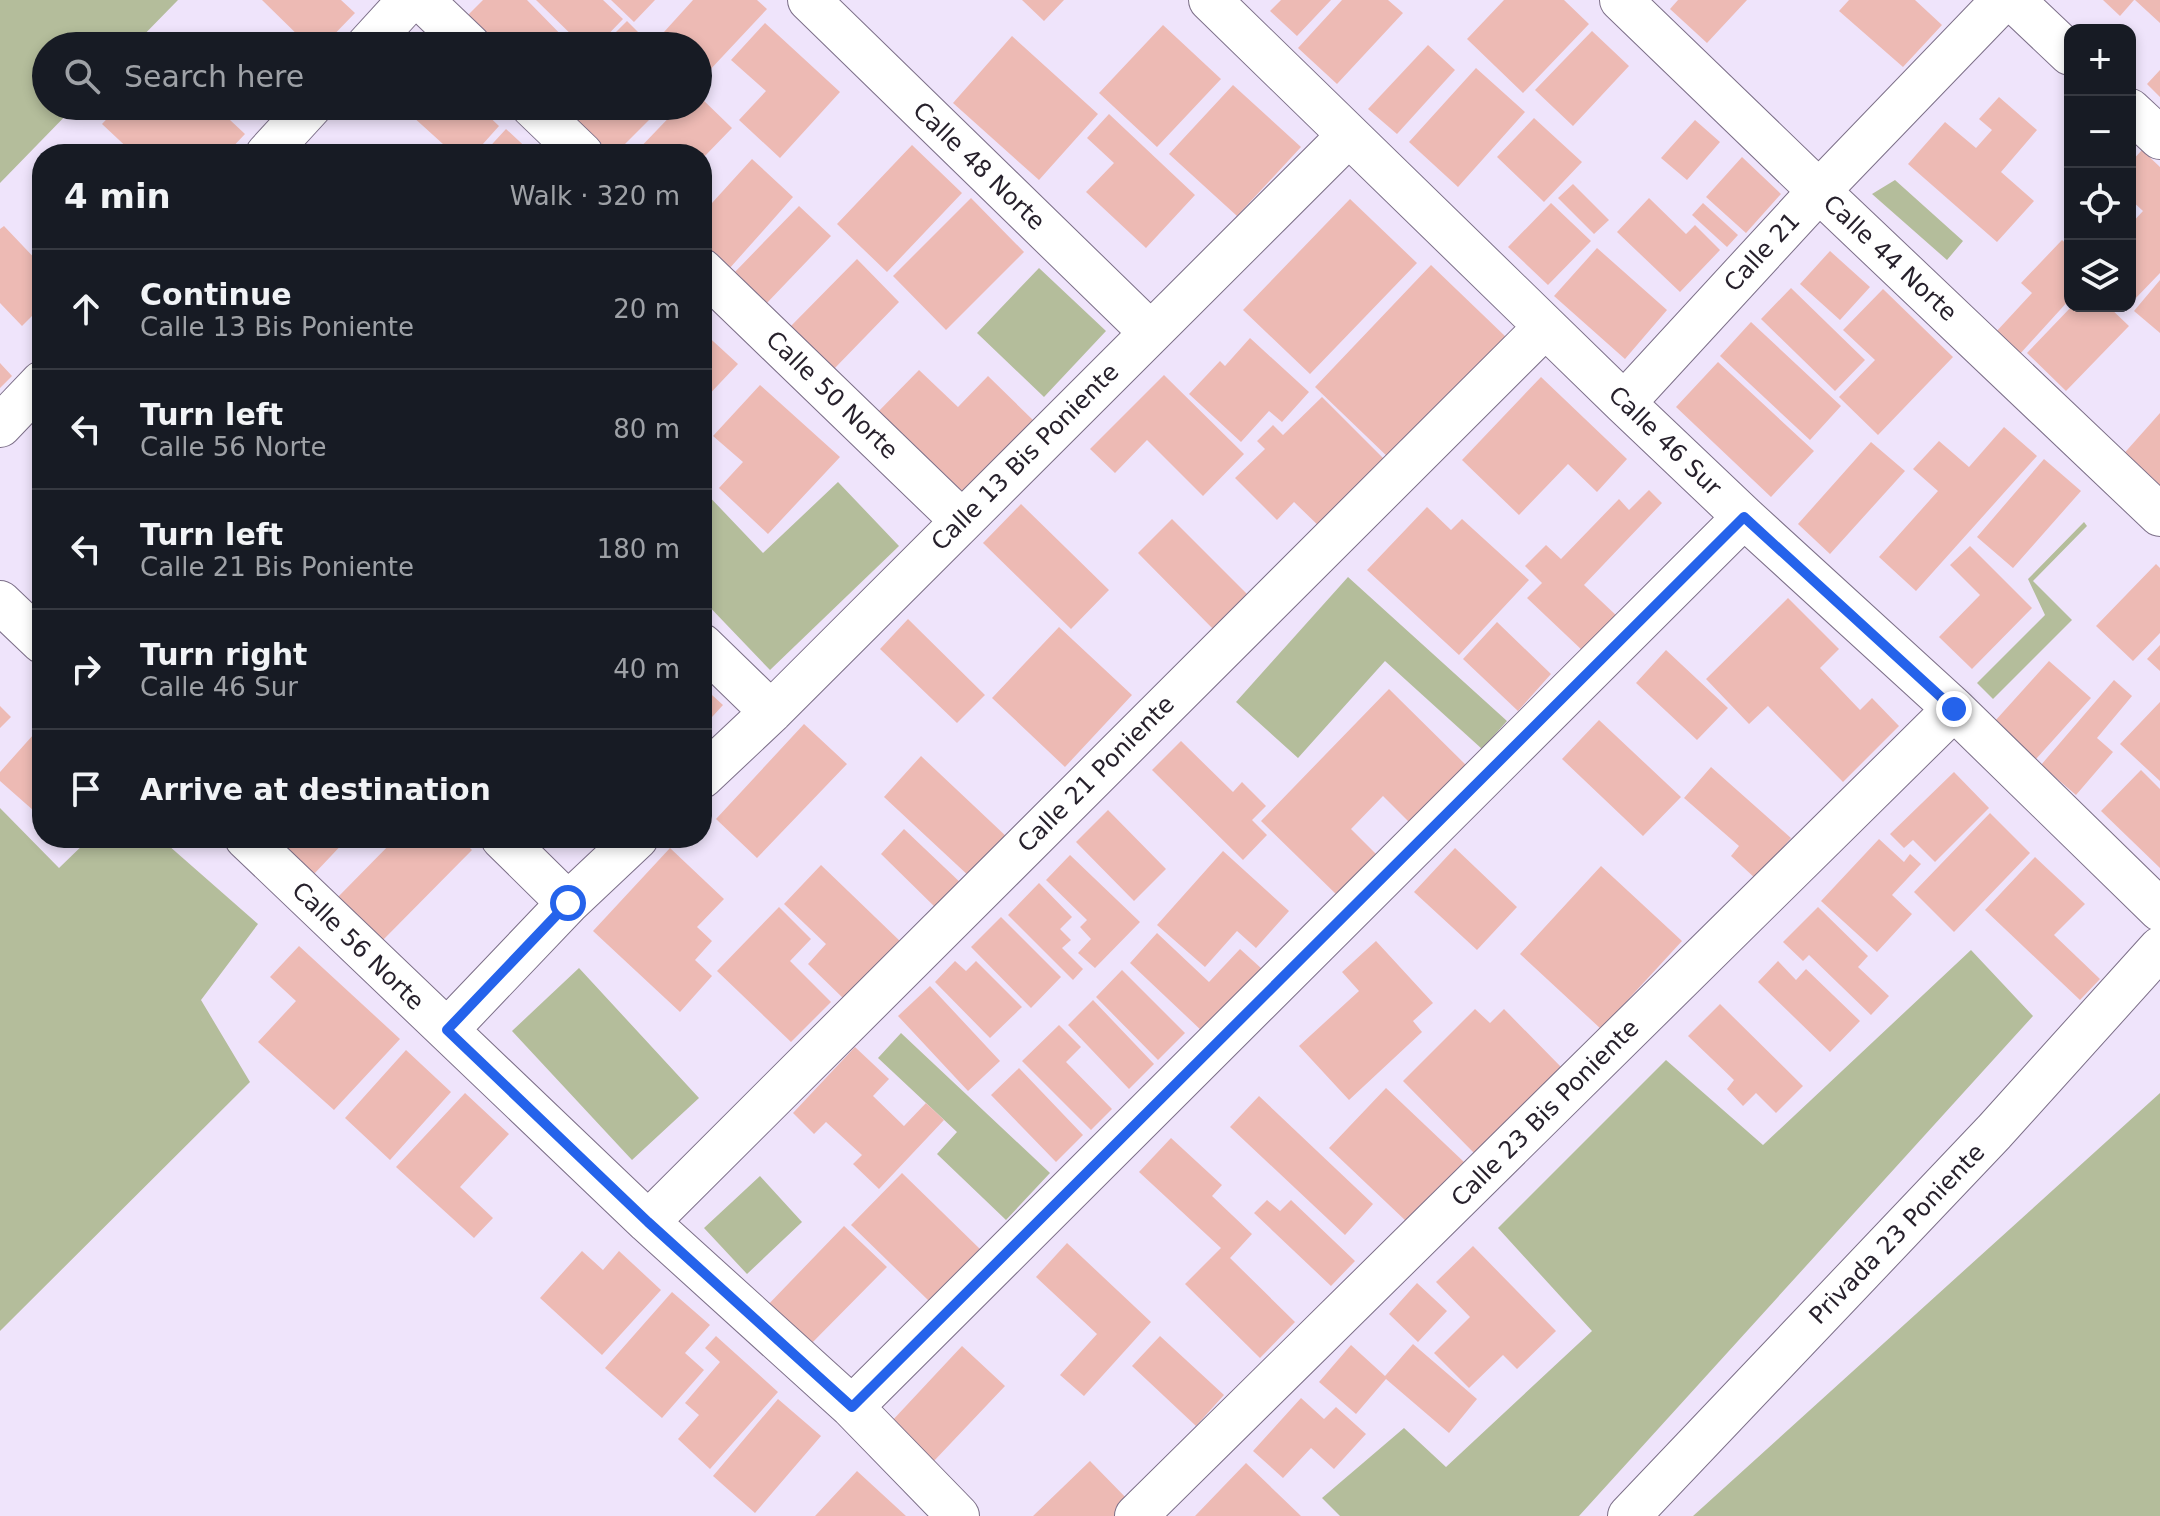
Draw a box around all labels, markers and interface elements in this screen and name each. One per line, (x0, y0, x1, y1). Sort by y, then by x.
map controls (2064, 24, 2136, 312)
button: + (2064, 24, 2136, 96)
search box (32, 32, 712, 120)
icon: search (60, 54, 104, 98)
text: Search here (124, 59, 304, 94)
street label: Calle 48 Norte (907, 96, 1051, 236)
button: − (2064, 96, 2136, 168)
button: locate (2064, 168, 2136, 240)
text: 4 min (64, 176, 171, 216)
text: Walk · 320 m (510, 181, 680, 211)
street label: Calle 44 Norte (1818, 189, 1962, 327)
street label: Calle 21 (1718, 207, 1806, 297)
button: layers (2064, 240, 2136, 312)
text: Continue (140, 277, 292, 312)
icon: ahead (64, 287, 108, 331)
text: 20 m (613, 294, 680, 324)
text: Calle 13 Bis Poniente (140, 312, 414, 342)
street label: Calle 50 Norte (760, 325, 904, 465)
street label: Calle 13 Bis Poniente (926, 358, 1124, 556)
street label: Calle 46 Sur (1603, 380, 1727, 502)
text: Turn left (140, 397, 283, 432)
icon: left (64, 407, 108, 451)
text: 80 m (613, 414, 680, 444)
text: Calle 56 Norte (140, 432, 326, 462)
text: Turn left (140, 517, 283, 552)
icon: left (64, 527, 108, 571)
text: 180 m (597, 534, 680, 564)
text: Calle 21 Bis Poniente (140, 552, 414, 582)
text: Turn right (140, 637, 307, 672)
icon: right (64, 647, 108, 691)
text: 40 m (613, 654, 680, 684)
text: Calle 46 Sur (140, 672, 298, 702)
street label: Calle 21 Poniente (1012, 690, 1180, 858)
route end (1936, 691, 1972, 727)
icon: arrive (64, 767, 108, 811)
text: Arrive at destination (140, 772, 491, 807)
street label: Calle 56 Norte (286, 876, 430, 1016)
route start (550, 885, 586, 921)
street label: Calle 23 Bis Poniente (1446, 1014, 1644, 1212)
street label: Privada 23 Poniente (1804, 1138, 1990, 1330)

